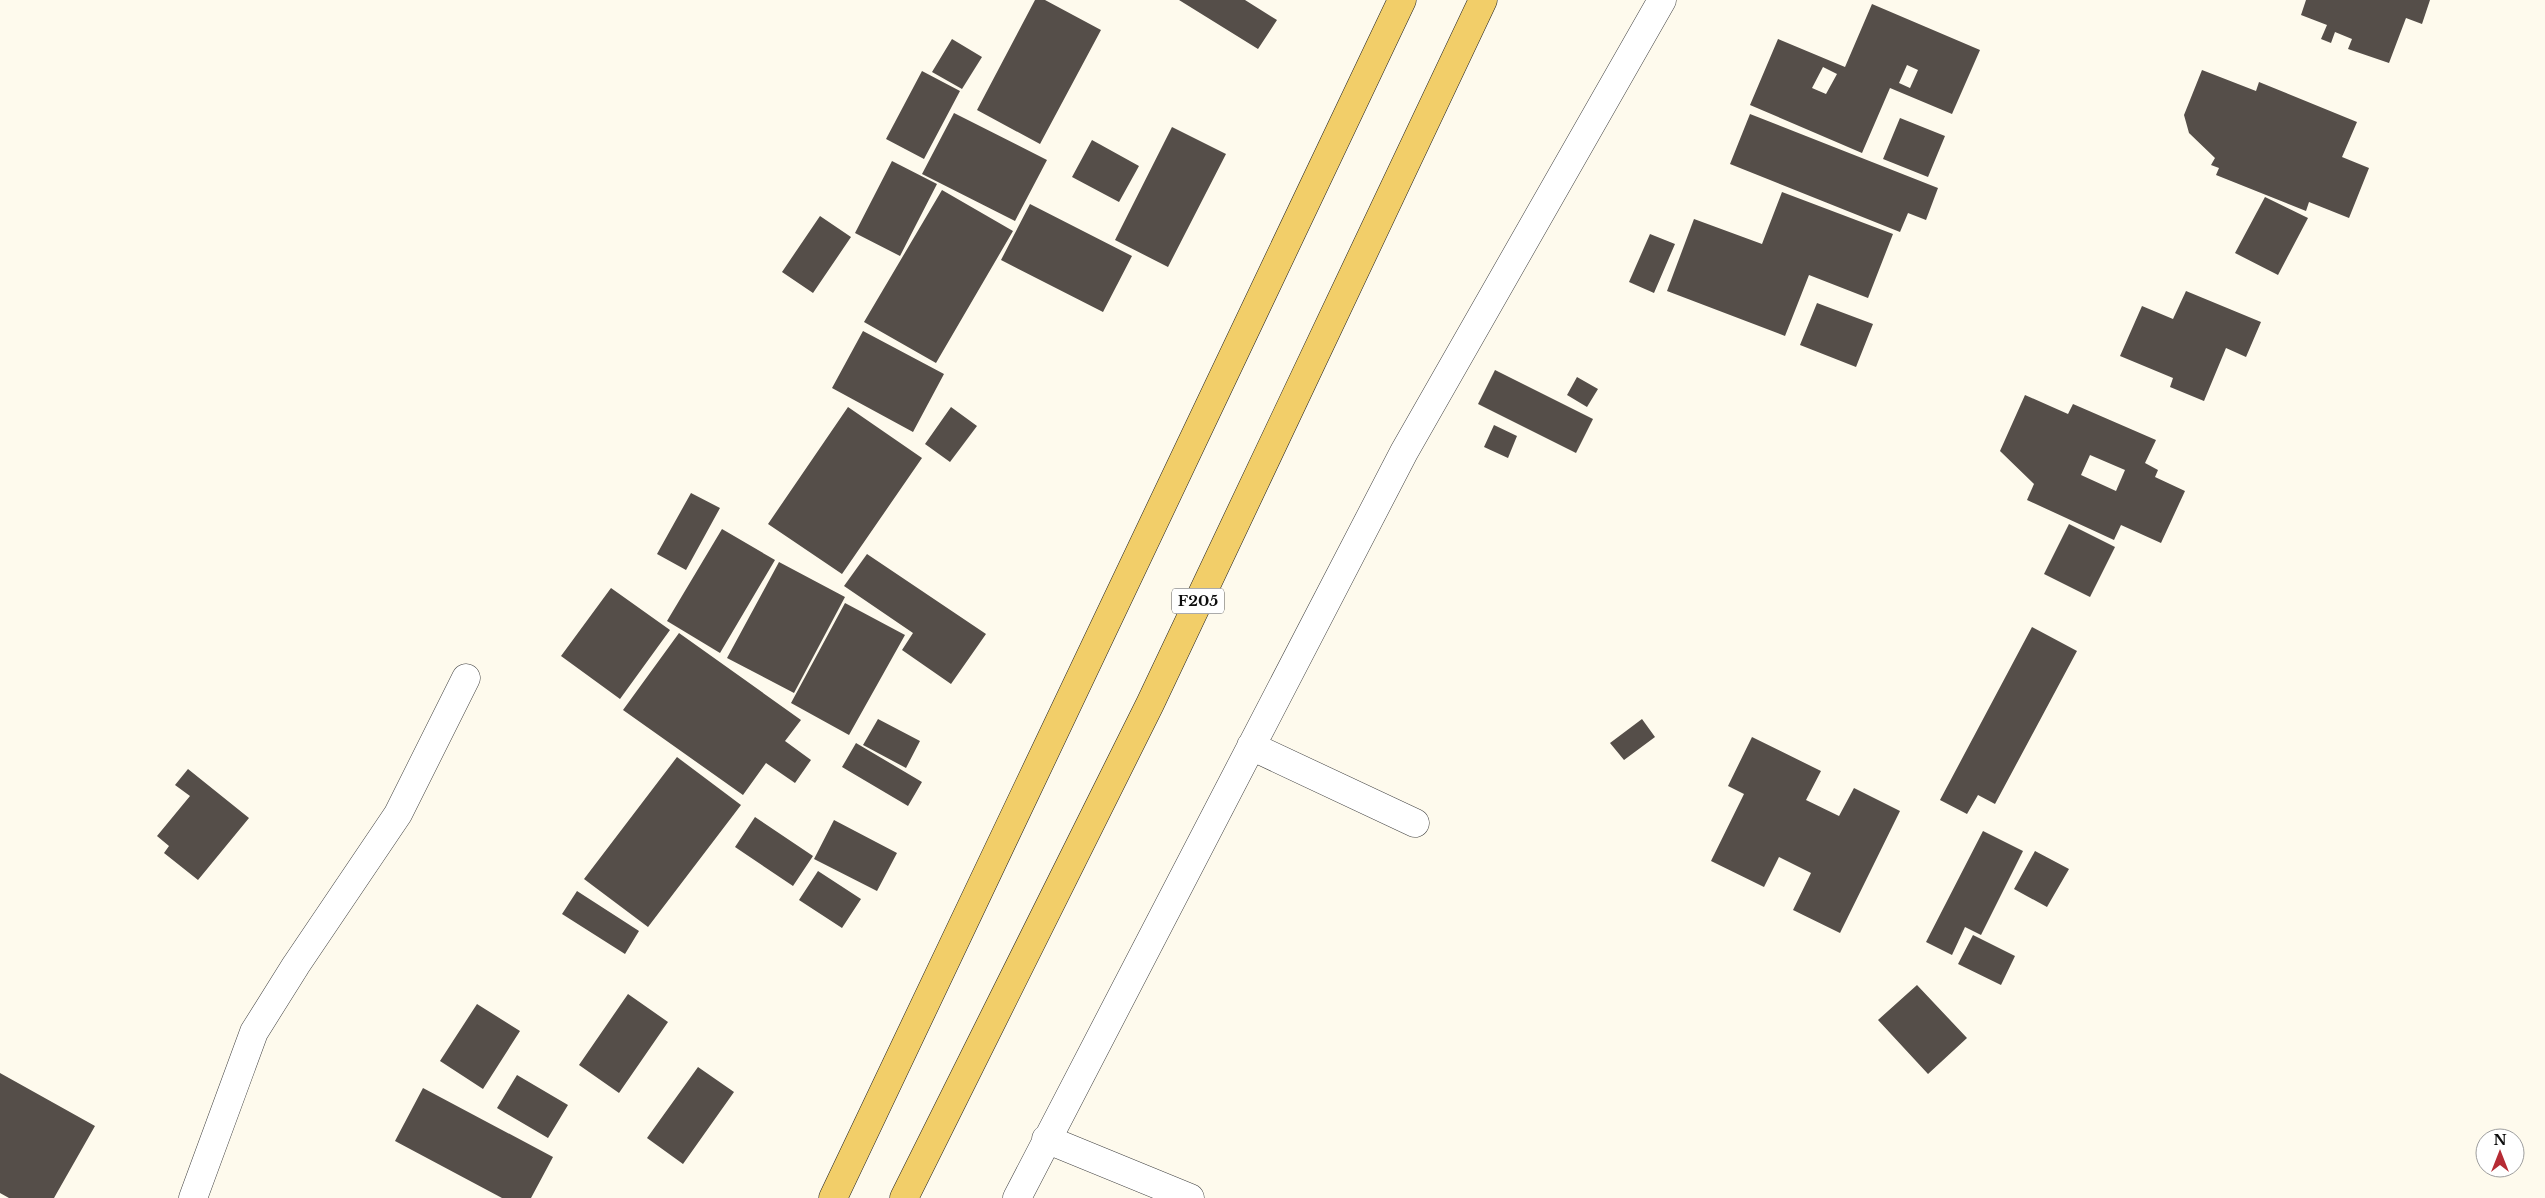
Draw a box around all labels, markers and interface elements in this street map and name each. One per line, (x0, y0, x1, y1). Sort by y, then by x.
road number: F205 (1172, 588, 1224, 614)
north arrow (2475, 1128, 2525, 1178)
text: N (2493, 1131, 2507, 1149)

